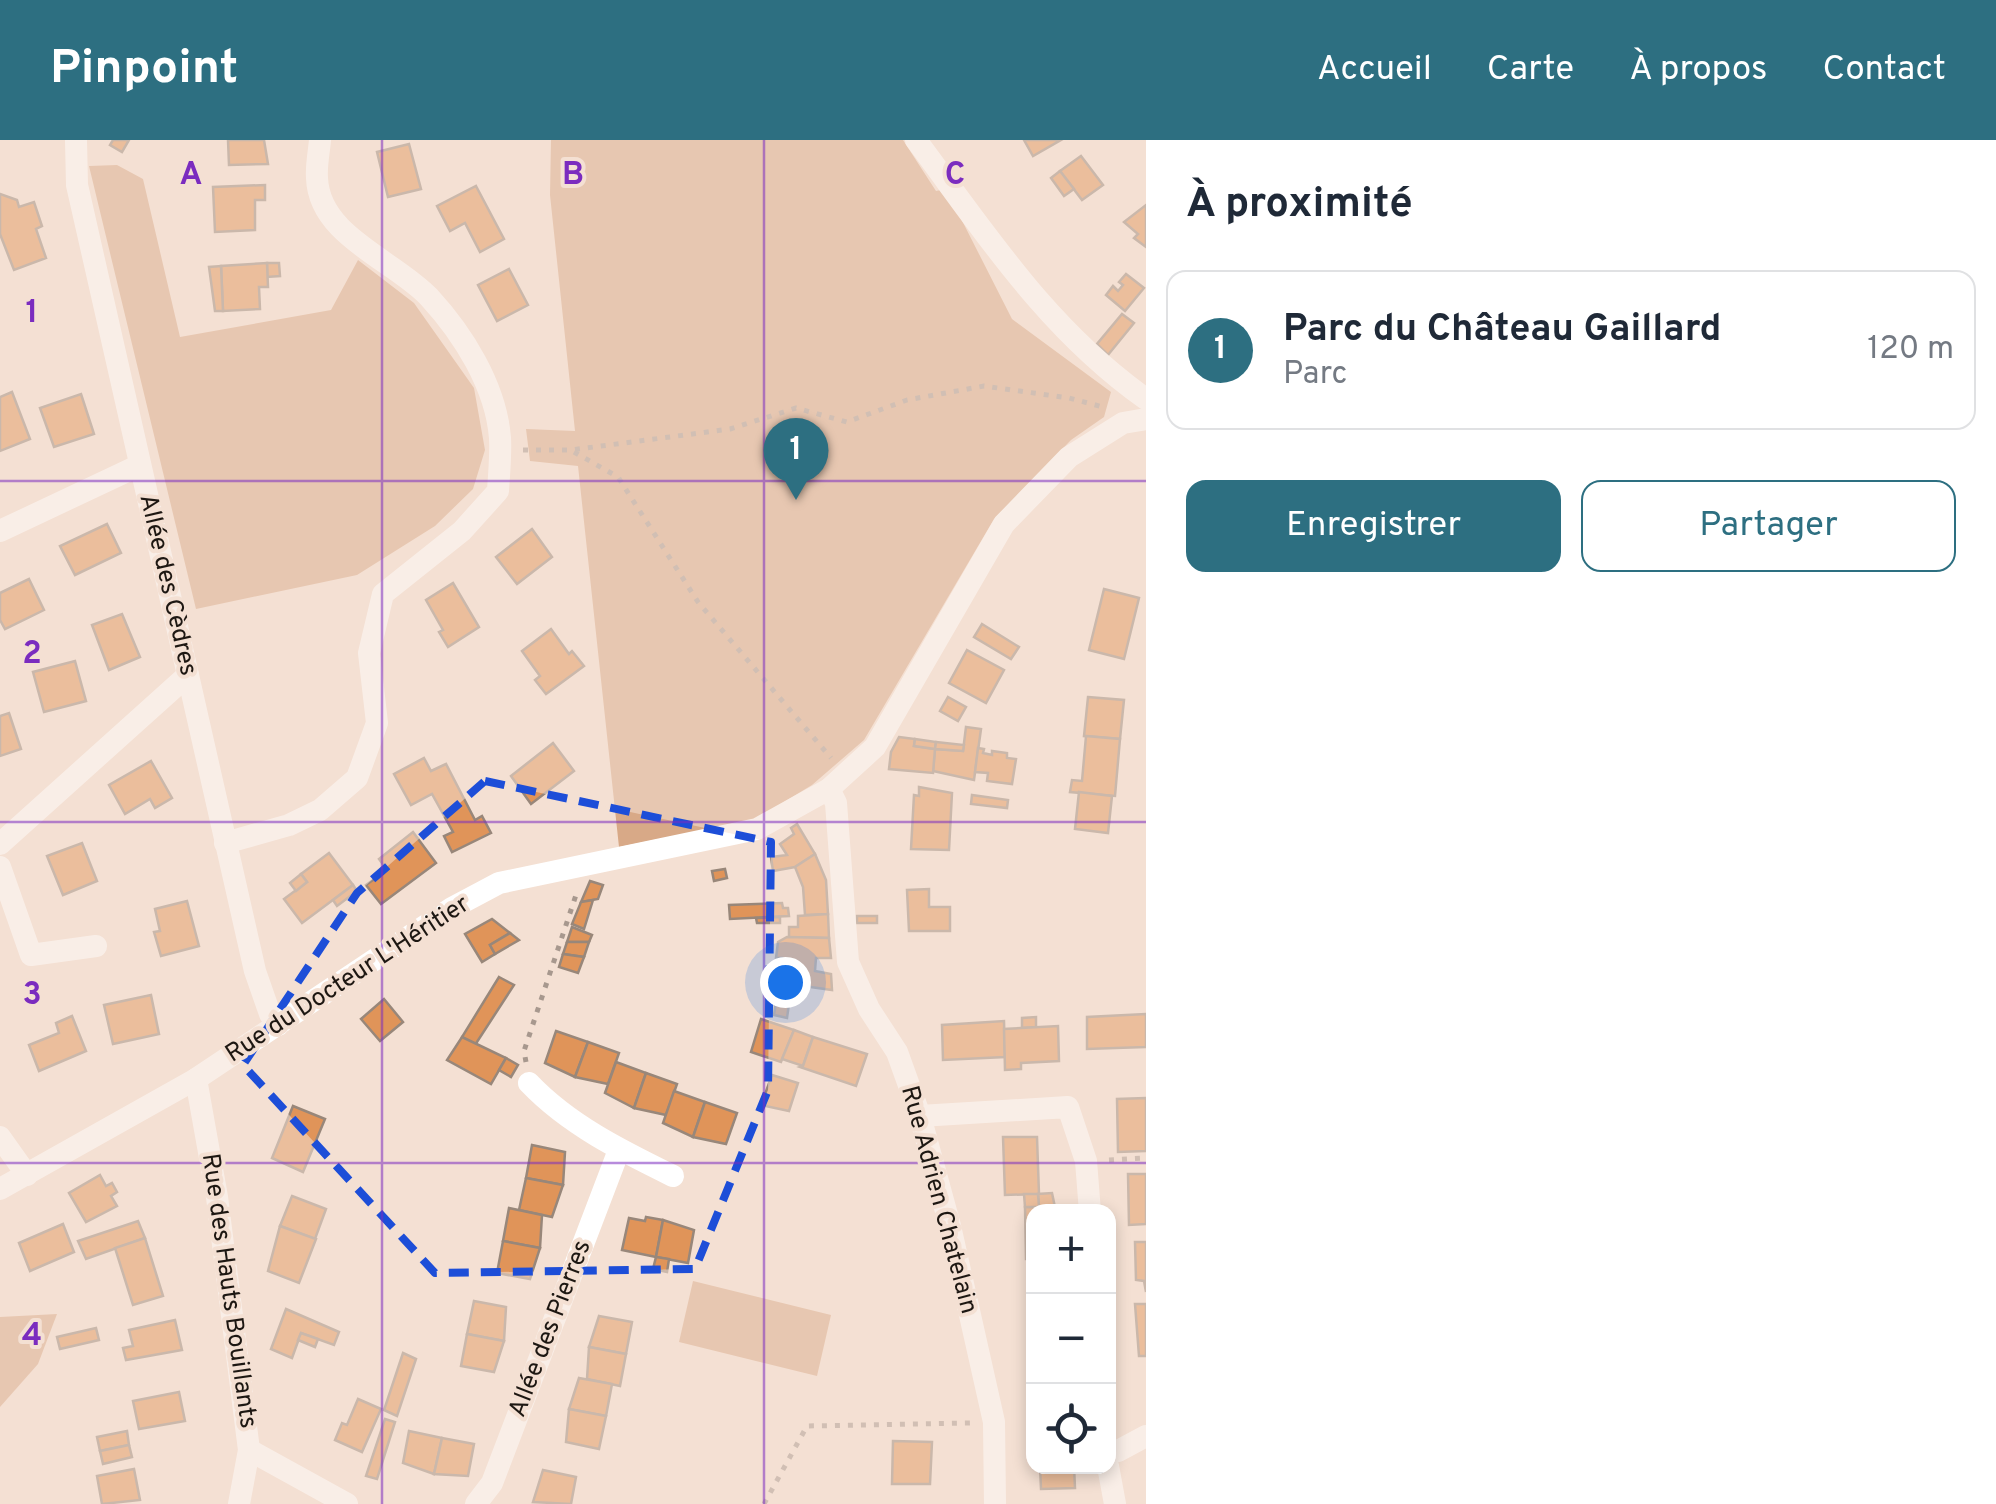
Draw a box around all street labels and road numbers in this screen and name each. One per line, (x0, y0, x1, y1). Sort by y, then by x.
street label: Allée des Cèdres (131, 491, 203, 679)
street label: Rue du Docteur L'Héritier (220, 889, 476, 1071)
street label: Rue Adrien Chatelain (892, 1082, 984, 1318)
street label: Rue des Hauts Bouillants (193, 1151, 263, 1431)
street label: Allée des Pierres (503, 1236, 599, 1422)

